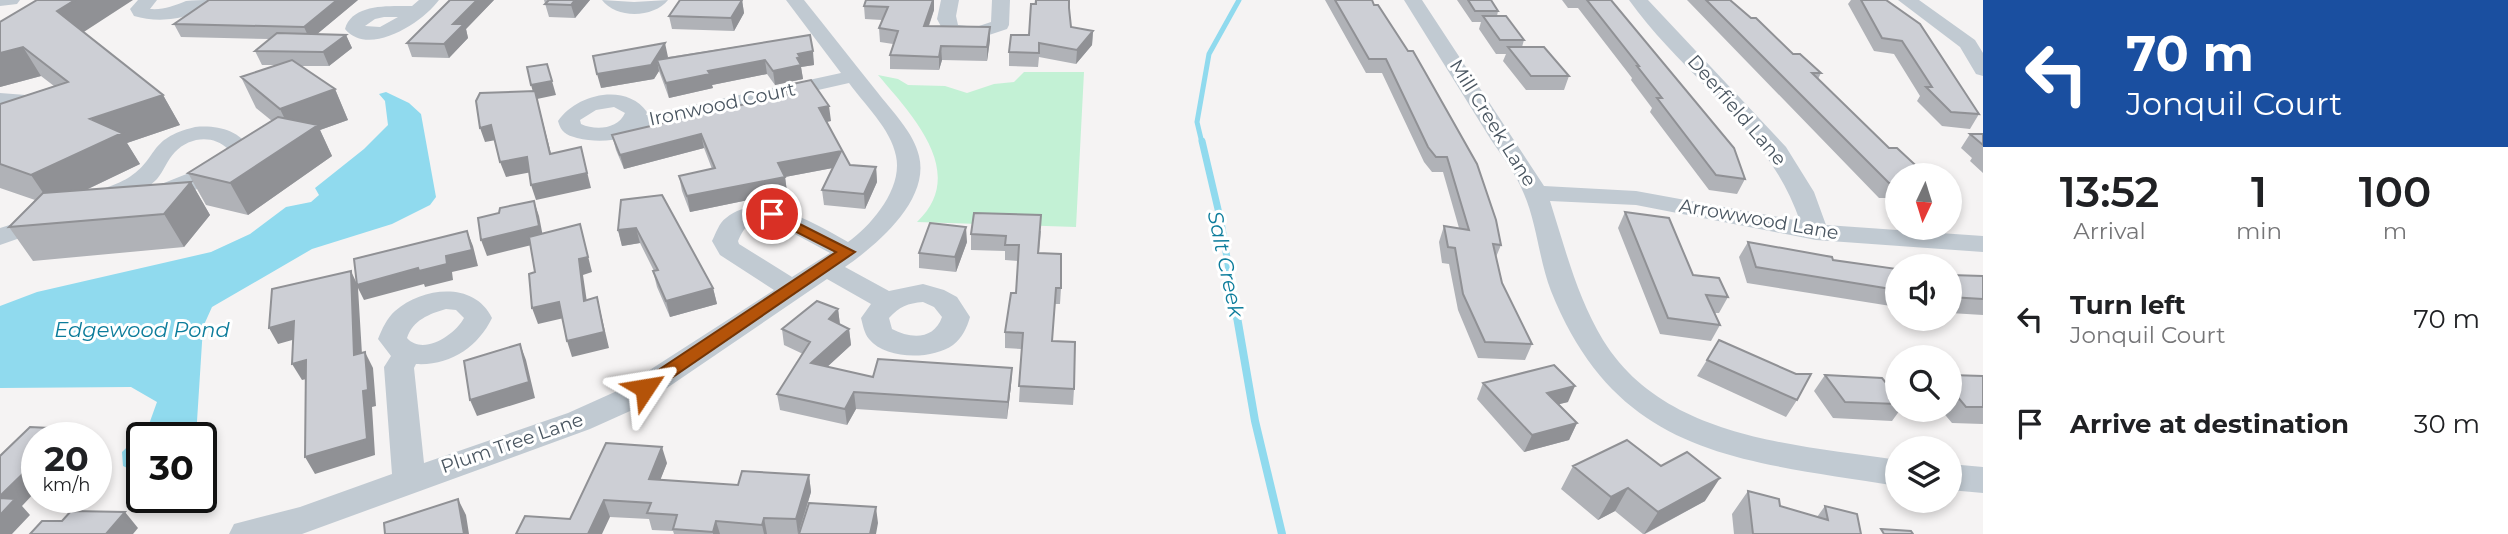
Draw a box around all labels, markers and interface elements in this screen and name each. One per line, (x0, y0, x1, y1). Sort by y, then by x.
text: 70 m (2126, 24, 2254, 83)
icon: left (2011, 28, 2102, 119)
street label: Deerfield Lane (1683, 50, 1791, 170)
street label: Mill Creek Lane (1445, 55, 1541, 191)
street label: Ironwood Court (647, 77, 798, 131)
text: Jonquil Court (2126, 84, 2342, 123)
north arrow (1885, 163, 1962, 240)
map controls (1885, 163, 1962, 513)
text: 13:52 (2060, 166, 2159, 218)
text: 1 (2251, 166, 2267, 218)
text: 100 (2359, 166, 2431, 218)
pin (742, 184, 802, 244)
street label: Arrowwood Lane (1677, 194, 1841, 244)
icon: arrive (753, 195, 791, 233)
water label: Salt Creek (1203, 209, 1250, 321)
text: Arrival (2073, 217, 2146, 245)
text: min (2236, 217, 2282, 245)
text: m (2383, 217, 2407, 245)
button: sound (1885, 254, 1962, 331)
text: Turn left (2070, 289, 2186, 321)
icon: left (2011, 300, 2049, 338)
text: 70 m (2414, 303, 2480, 335)
water label: Edgewood Pond (54, 317, 231, 342)
text: Jonquil Court (2070, 321, 2226, 349)
button: search (1885, 345, 1962, 422)
position arrow (608, 351, 682, 425)
icon: arrive (2011, 405, 2049, 443)
street label: Plum Tree Lane (438, 408, 586, 478)
text: Arrive at destination (2070, 408, 2349, 440)
text: 30 m (2414, 408, 2480, 440)
speed limit sign: 30 (126, 422, 217, 513)
button: layers (1885, 436, 1962, 513)
text: 20 (44, 437, 89, 480)
text: km/h (42, 474, 91, 496)

